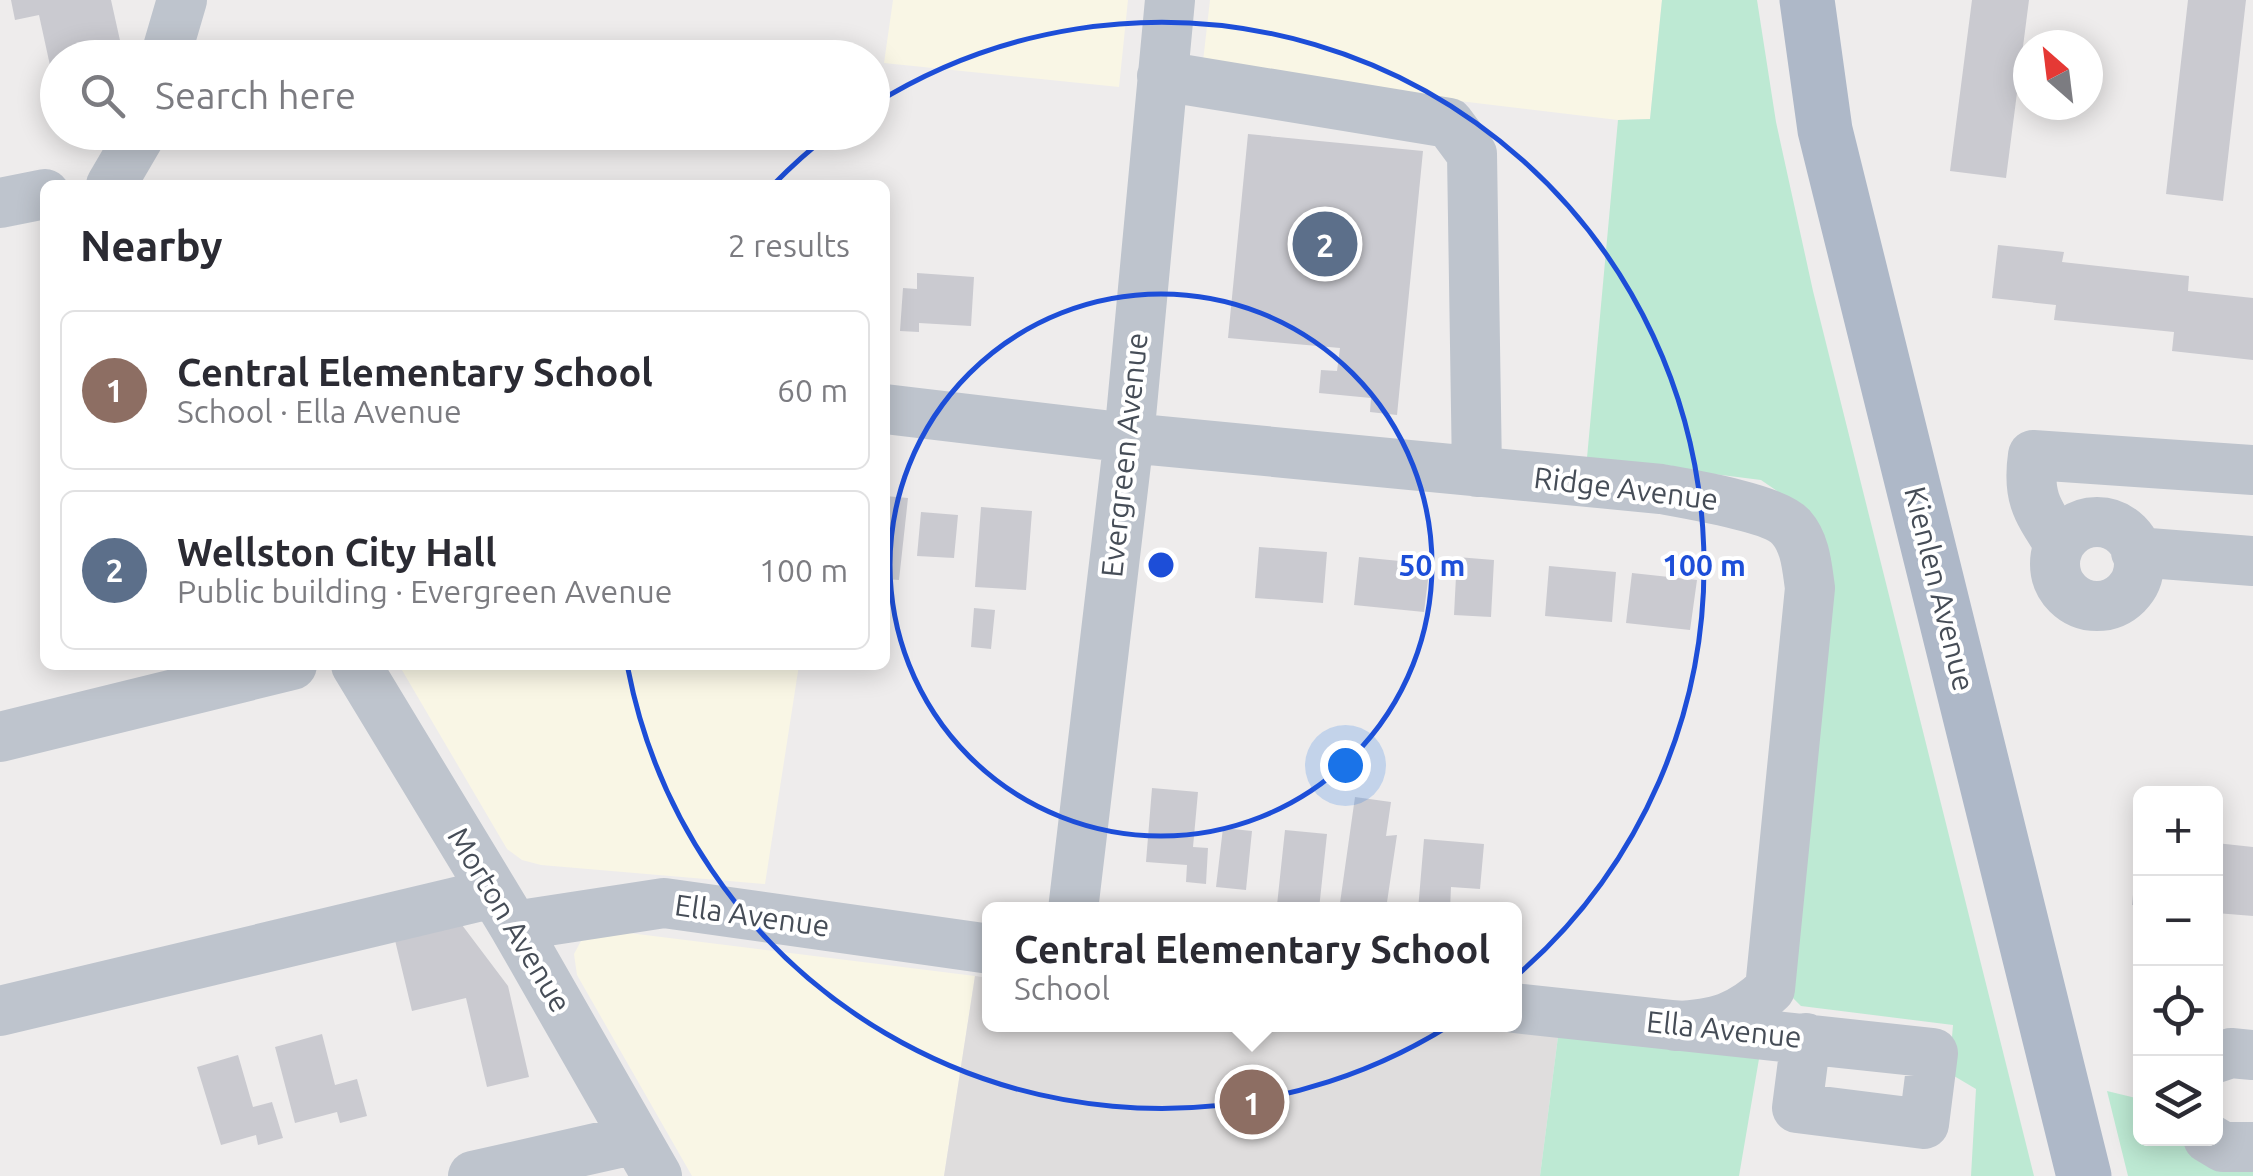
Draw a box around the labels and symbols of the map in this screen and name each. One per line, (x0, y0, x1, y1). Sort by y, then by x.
north arrow (2013, 30, 2103, 120)
pin: 2 (1292, 206, 1358, 282)
street label: Evergreen Avenue (1094, 331, 1154, 579)
street label: Ridge Avenue (1532, 460, 1720, 516)
street label: Kienlen Avenue (1898, 483, 1982, 694)
centre of rings (1143, 547, 1179, 583)
text: 50 m (1399, 548, 1465, 582)
text: 100 m (1662, 548, 1746, 582)
your location (1320, 740, 1371, 791)
street label: Morton Avenue (441, 821, 578, 1018)
street label: Ella Avenue (673, 887, 832, 943)
street label: Ella Avenue (1645, 1004, 1803, 1054)
pin: 1 (1220, 1064, 1284, 1140)

